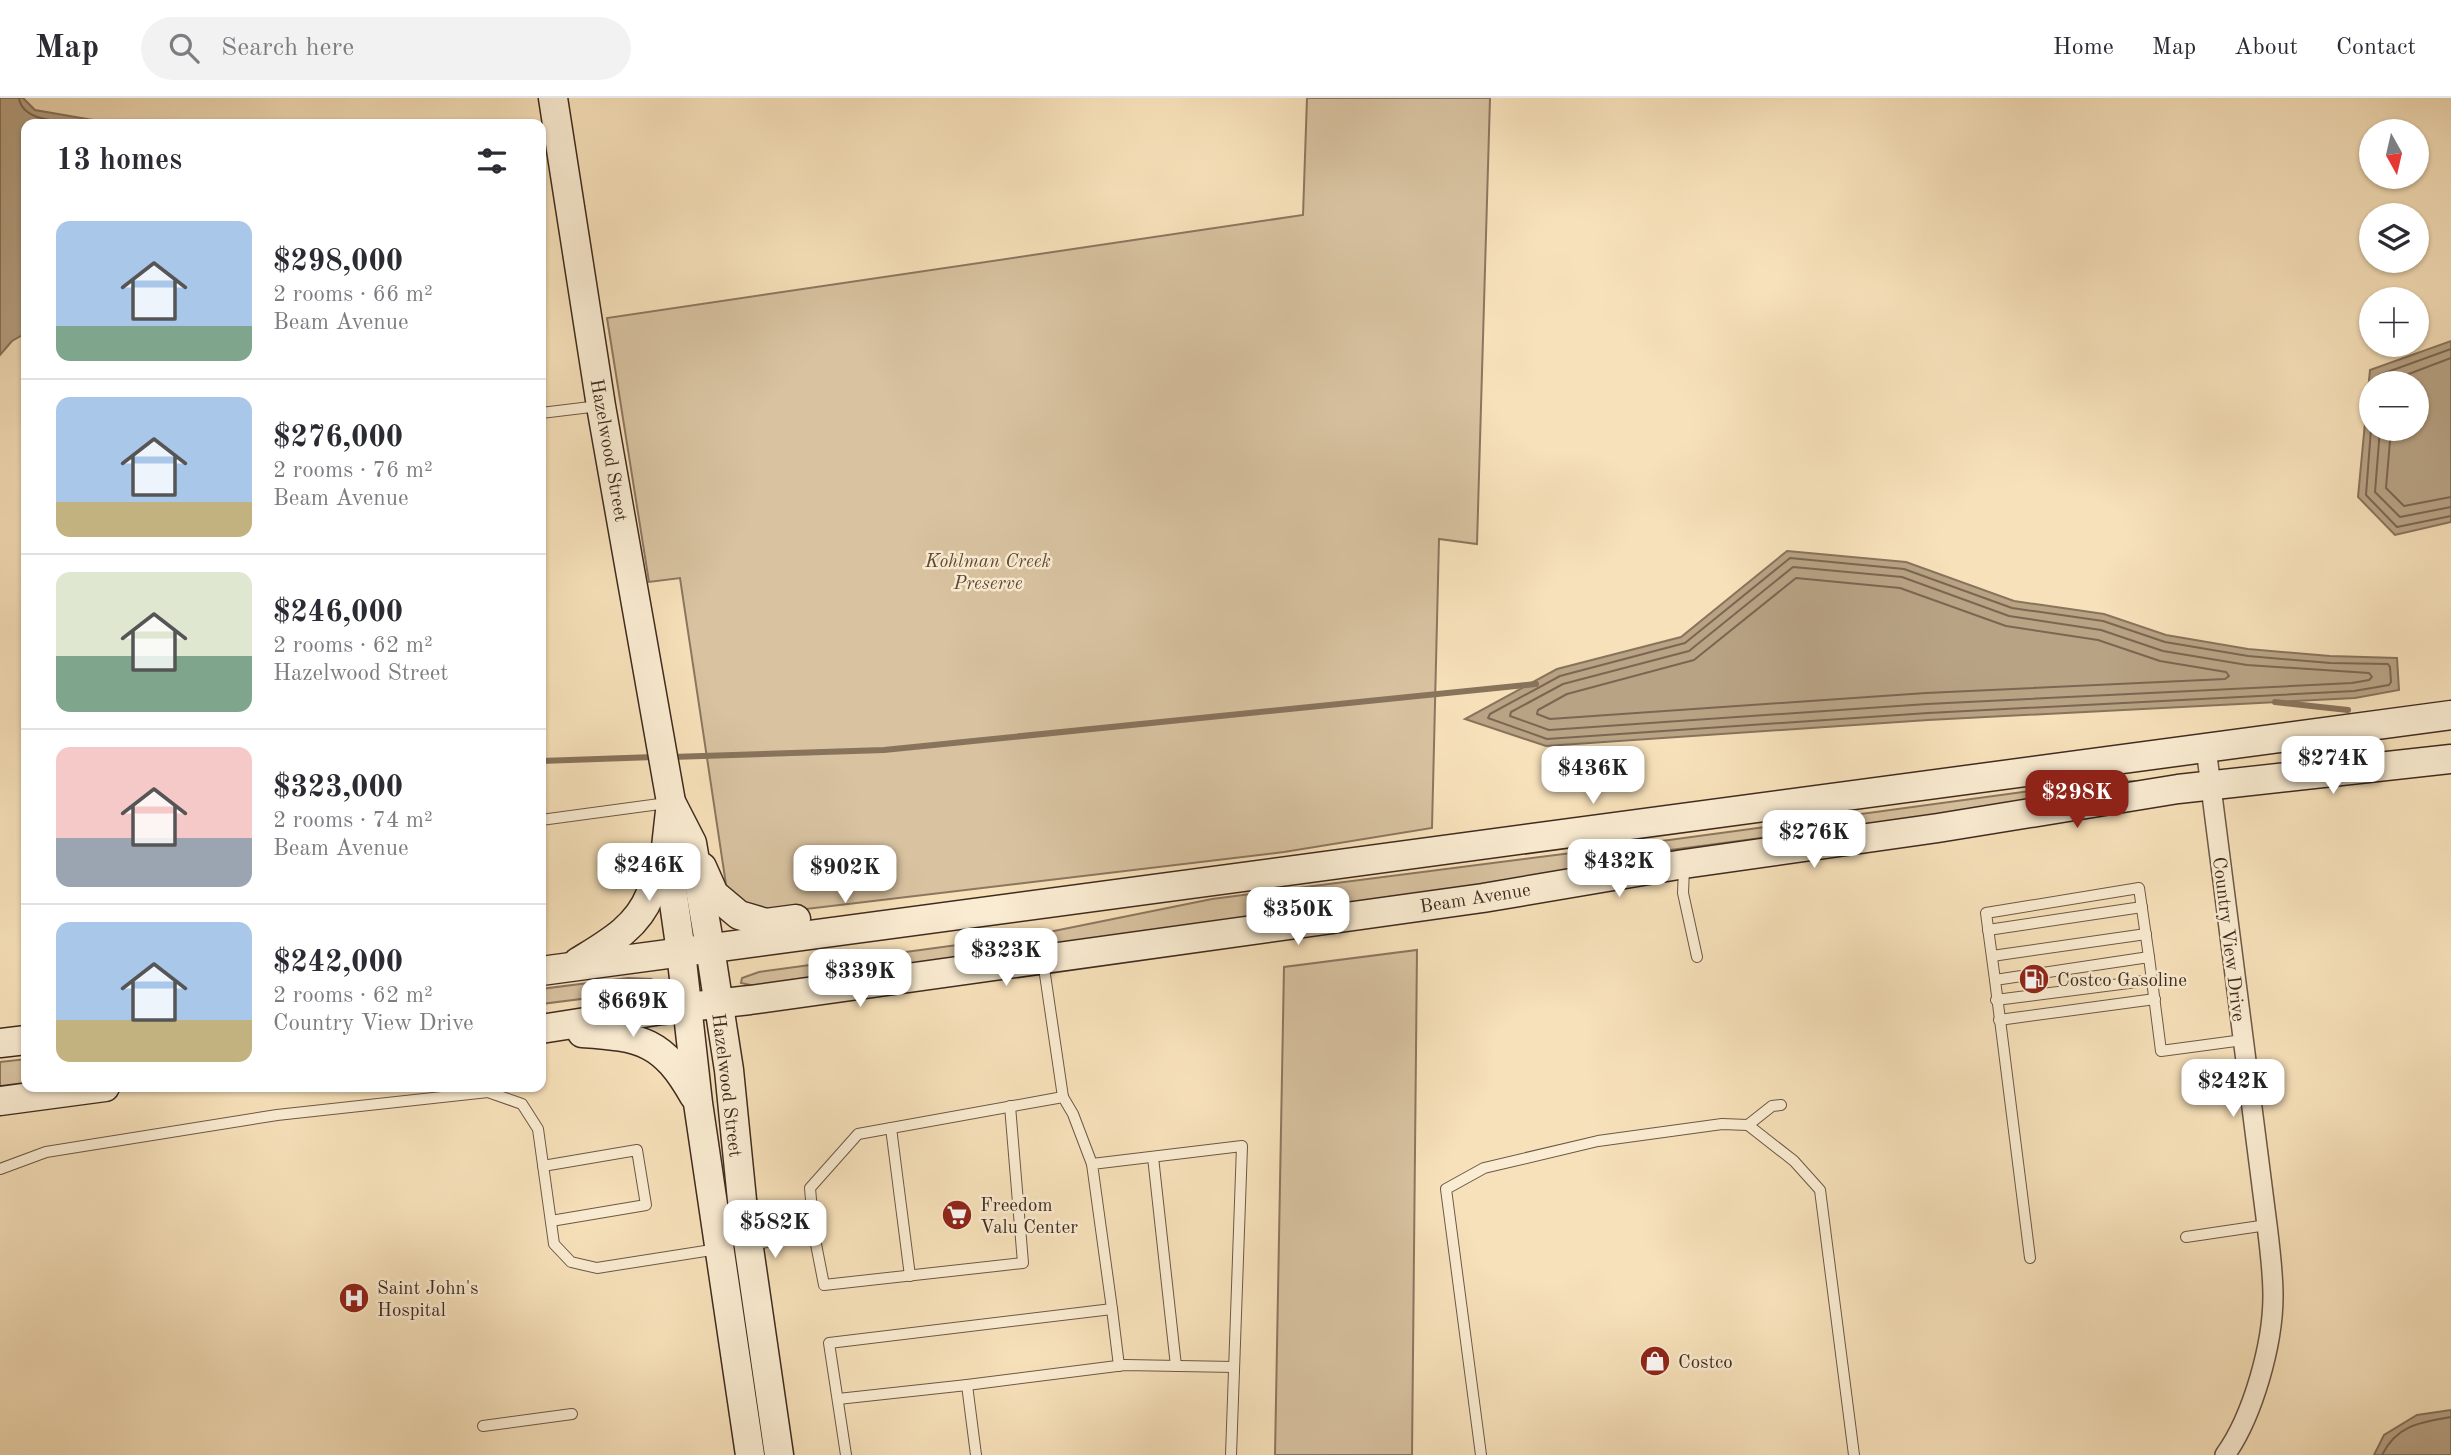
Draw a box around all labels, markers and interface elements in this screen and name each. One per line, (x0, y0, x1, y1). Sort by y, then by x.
search box (141, 17, 631, 80)
icon: search (165, 29, 203, 67)
text: Map (35, 32, 99, 65)
text: Search here (221, 35, 354, 61)
text: Home (2053, 36, 2114, 60)
text: Map (2152, 36, 2196, 60)
text: About (2234, 36, 2298, 60)
text: Contact (2336, 36, 2416, 60)
north arrow (2359, 119, 2429, 189)
map controls (2359, 119, 2429, 441)
icon: filters (473, 142, 511, 180)
text: 13 homes (56, 146, 182, 176)
button: layers (2359, 203, 2429, 273)
text: $298,000 (273, 247, 403, 277)
icon: home (112, 249, 196, 333)
text: 2 rooms · 66 m² (273, 283, 433, 306)
button: + (2359, 287, 2429, 357)
text: Beam Avenue (273, 311, 409, 334)
button: − (2359, 371, 2429, 441)
street label: Hazelwood Street (586, 377, 629, 523)
text: $276,000 (273, 423, 403, 453)
icon: home (112, 425, 196, 509)
text: 2 rooms · 76 m² (273, 459, 433, 482)
text: Beam Avenue (273, 487, 409, 510)
park label: Kohlman Creek Preserve (924, 553, 1051, 594)
text: $246,000 (273, 598, 403, 628)
icon: home (112, 600, 196, 684)
text: 2 rooms · 62 m² (273, 634, 433, 657)
text: Hazelwood Street (273, 662, 448, 685)
pin: $274K (2284, 736, 2382, 796)
pin: $436K (1544, 746, 1642, 806)
text: $274K (2297, 747, 2369, 770)
text: $436K (1557, 757, 1629, 780)
pin: $298K (2028, 770, 2126, 830)
text: $323,000 (273, 773, 403, 803)
icon: home (112, 775, 196, 859)
text: $298K (2041, 781, 2113, 804)
text: 2 rooms · 74 m² (273, 809, 433, 832)
pin: $276K (1765, 810, 1863, 870)
text: $276K (1778, 821, 1850, 844)
text: Beam Avenue (273, 837, 409, 860)
pin: $432K (1570, 840, 1668, 899)
pin: $246K (600, 844, 698, 903)
pin: $902K (796, 846, 894, 905)
text: $432K (1583, 850, 1655, 873)
text: $246K (613, 854, 685, 877)
text: $902K (809, 856, 881, 879)
street label: Country View Drive (2208, 856, 2247, 1023)
street label: Beam Avenue (1419, 881, 1532, 918)
pin: $350K (1249, 888, 1347, 947)
text: $350K (1262, 898, 1334, 921)
pin: $323K (957, 928, 1055, 988)
text: $323K (970, 939, 1042, 962)
text: $242,000 (273, 948, 403, 978)
icon: home (112, 950, 196, 1034)
pin: $339K (811, 950, 909, 1009)
text: $339K (824, 960, 896, 983)
fuel station icon: Costco Gasoline (2017, 962, 2051, 996)
place label: Costco Gasoline (2057, 972, 2187, 991)
pin: $669K (584, 979, 682, 1039)
text: 2 rooms · 62 m² (273, 984, 433, 1007)
text: $669K (597, 990, 669, 1013)
text: Country View Drive (273, 1012, 474, 1035)
street label: Hazelwood Street (707, 1012, 744, 1158)
pin: $242K (2184, 1060, 2282, 1119)
text: $242K (2197, 1070, 2269, 1093)
place label: Freedom Valu Center (980, 1197, 1078, 1238)
supermarket icon: Freedom Valu Center (940, 1198, 974, 1232)
pin: $582K (726, 1200, 824, 1260)
text: $582K (739, 1211, 811, 1234)
place label: Saint John's Hospital (377, 1280, 479, 1321)
hospital icon: Saint John's Hospital (337, 1281, 371, 1315)
shop icon: Costco (1638, 1344, 1672, 1378)
place label: Costco (1678, 1354, 1733, 1373)

